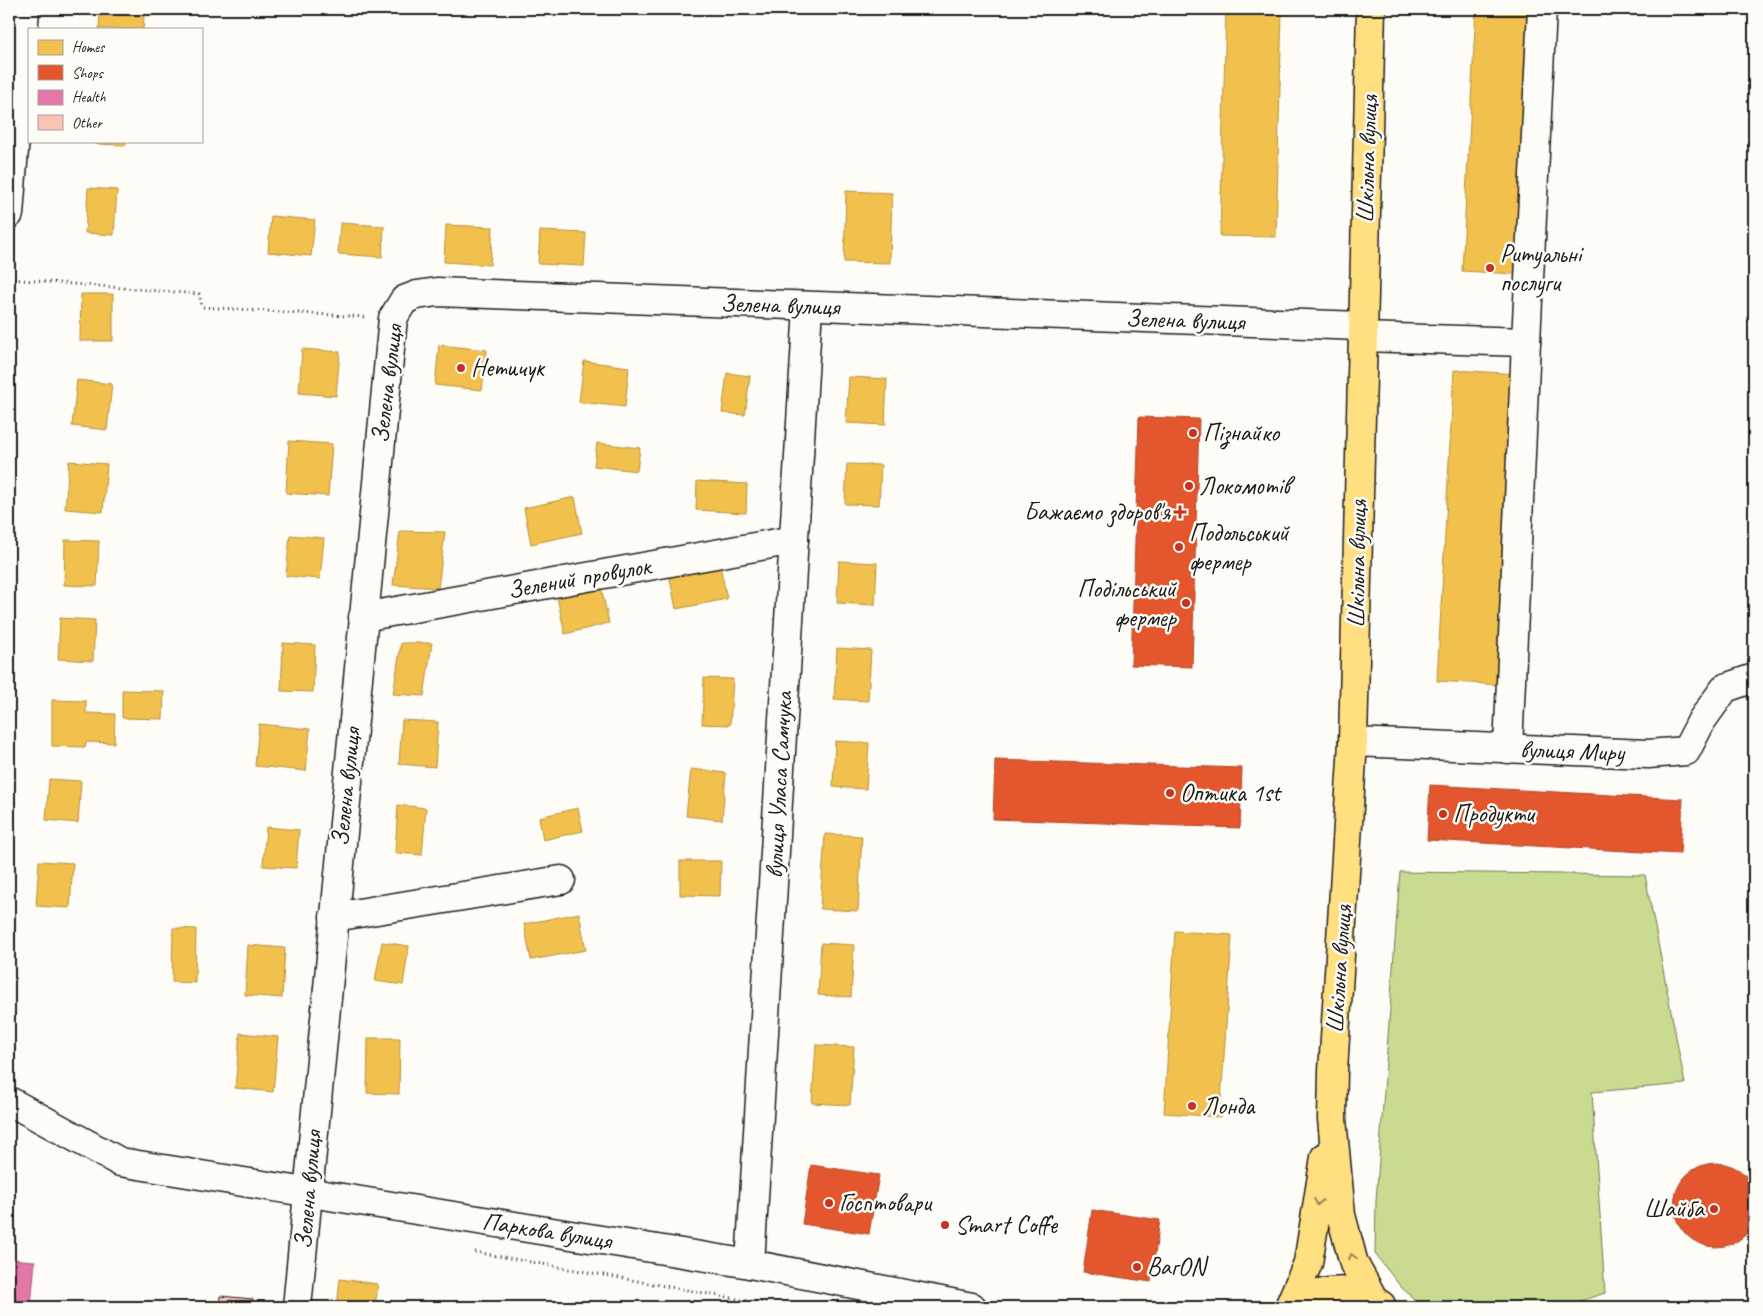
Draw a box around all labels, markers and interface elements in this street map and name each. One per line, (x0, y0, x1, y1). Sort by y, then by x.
legend (28, 28, 202, 142)
text: Homes (72, 38, 106, 57)
text: Shops (72, 64, 105, 83)
text: Health (72, 88, 106, 107)
street label: Шкільна вулиця (1349, 93, 1385, 224)
text: Other (72, 114, 103, 133)
place label: Ритуальнi послуги (1500, 238, 1585, 299)
marker: Ритуальнi послуги (1484, 262, 1496, 274)
street label: Зелена вулиця (720, 287, 842, 323)
street label: Зелена вулиця (1125, 302, 1247, 338)
street label: Зелена вулиця (364, 321, 410, 445)
place label: Нетичук (471, 352, 546, 384)
marker: Нетичук (455, 362, 467, 374)
place label: Пiзнайко (1203, 417, 1280, 450)
marker: Пiзнайко (1187, 427, 1199, 439)
place label: Локомотiв (1199, 470, 1296, 502)
marker: Локомотiв (1183, 480, 1195, 492)
place label: Бажаємо здоров'я (1024, 496, 1171, 528)
street label: Шкільна вулиця (1340, 499, 1374, 629)
marker: Бажаємо здоров'я (1174, 506, 1186, 518)
place label: Подольський фермер (1189, 517, 1290, 578)
marker: Подольський фермер (1173, 541, 1185, 553)
street label: Зелений провулок (505, 549, 655, 606)
place label: Подільський фермер (1077, 573, 1178, 634)
marker: Подільський фермер (1180, 597, 1192, 609)
street label: вулиця Уласа Самчука (758, 689, 800, 879)
street label: Зелена вулиця (324, 724, 368, 848)
street label: вулиця Миру (1519, 733, 1626, 769)
place label: Оптика 1st (1180, 777, 1283, 809)
marker: Оптика 1st (1164, 787, 1176, 799)
place label: Продукти (1453, 798, 1536, 830)
marker: Продукти (1437, 808, 1449, 820)
street label: Шкільна вулиця (1319, 903, 1360, 1034)
place label: Лонда (1202, 1090, 1256, 1122)
marker: Лонда (1186, 1100, 1198, 1112)
street label: Зелена вулиця (287, 1127, 329, 1251)
place label: Госптовари (839, 1187, 933, 1219)
place label: Шайба (1644, 1193, 1706, 1225)
marker: Госптовари (823, 1197, 835, 1209)
one-way arrow (1314, 1197, 1324, 1206)
marker: Шайба (1708, 1203, 1720, 1215)
street label: Паркова вулиця (480, 1205, 616, 1257)
place label: Smart Coffe (955, 1209, 1059, 1241)
marker: Smart Coffe (939, 1219, 951, 1231)
place label: ВагON (1147, 1251, 1209, 1283)
one-way arrow (1347, 1253, 1358, 1261)
marker: ВагON (1131, 1261, 1143, 1273)

